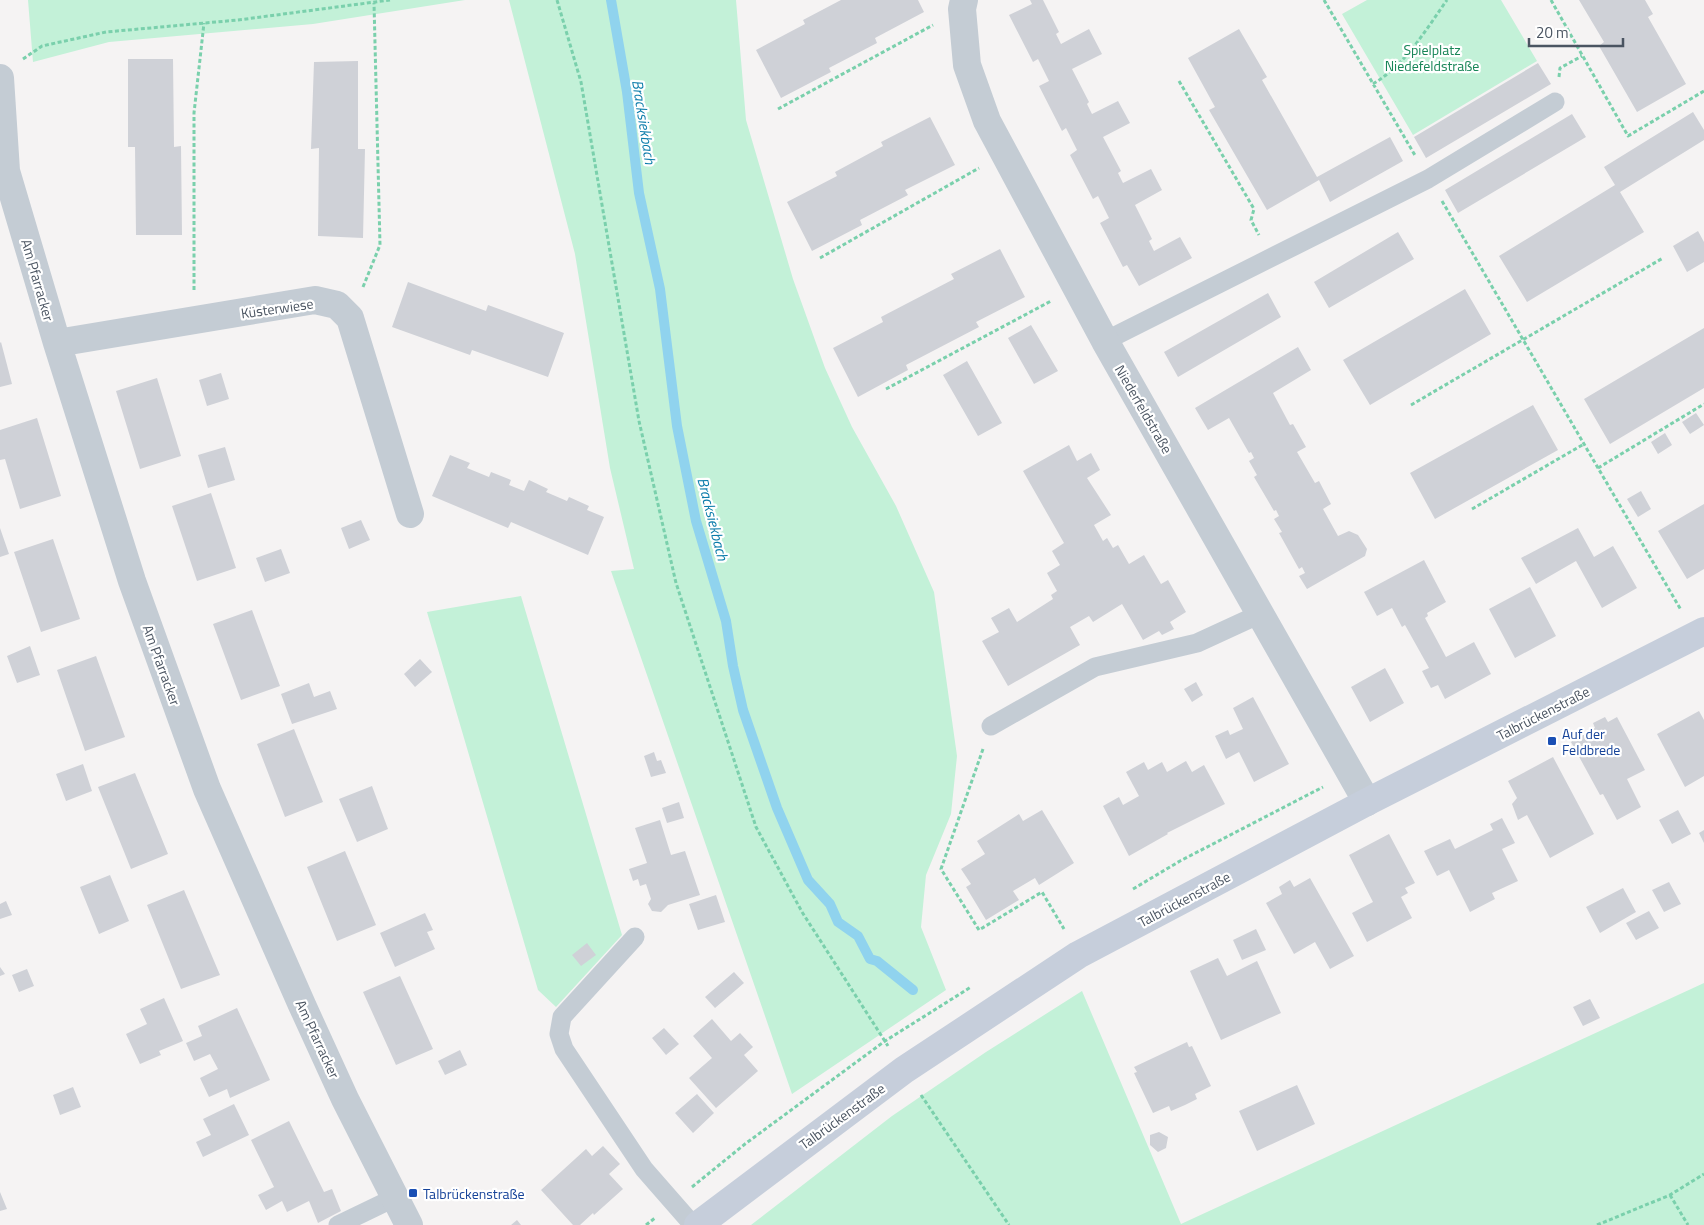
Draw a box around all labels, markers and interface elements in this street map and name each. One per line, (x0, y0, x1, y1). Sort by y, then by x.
scale bar (1529, 15, 1623, 47)
text: 20 m (1536, 21, 1569, 44)
park label: Spielplatz Niedefeldstraße (1385, 39, 1479, 76)
water label: Bracksiekbach (626, 78, 662, 166)
street label: Am Pfarracker (16, 237, 60, 324)
street label: Küsterwiese (239, 293, 315, 323)
street label: Niederfeldstraße (1110, 361, 1178, 457)
water label: Bracksiekbach (692, 475, 735, 564)
street label: Am Pfarracker (138, 622, 186, 708)
street label: Talbrückenstraße (1493, 681, 1593, 745)
place label: Auf der Feldbrede (1562, 723, 1620, 760)
marker: Auf der Feldbrede (1546, 735, 1558, 747)
street label: Talbrückenstraße (1134, 866, 1234, 932)
street label: Am Pfarracker (291, 996, 345, 1082)
street label: Talbrückenstraße (795, 1078, 889, 1154)
place label: Talbrückenstraße (423, 1183, 525, 1204)
marker: Talbrückenstraße (407, 1187, 419, 1199)

